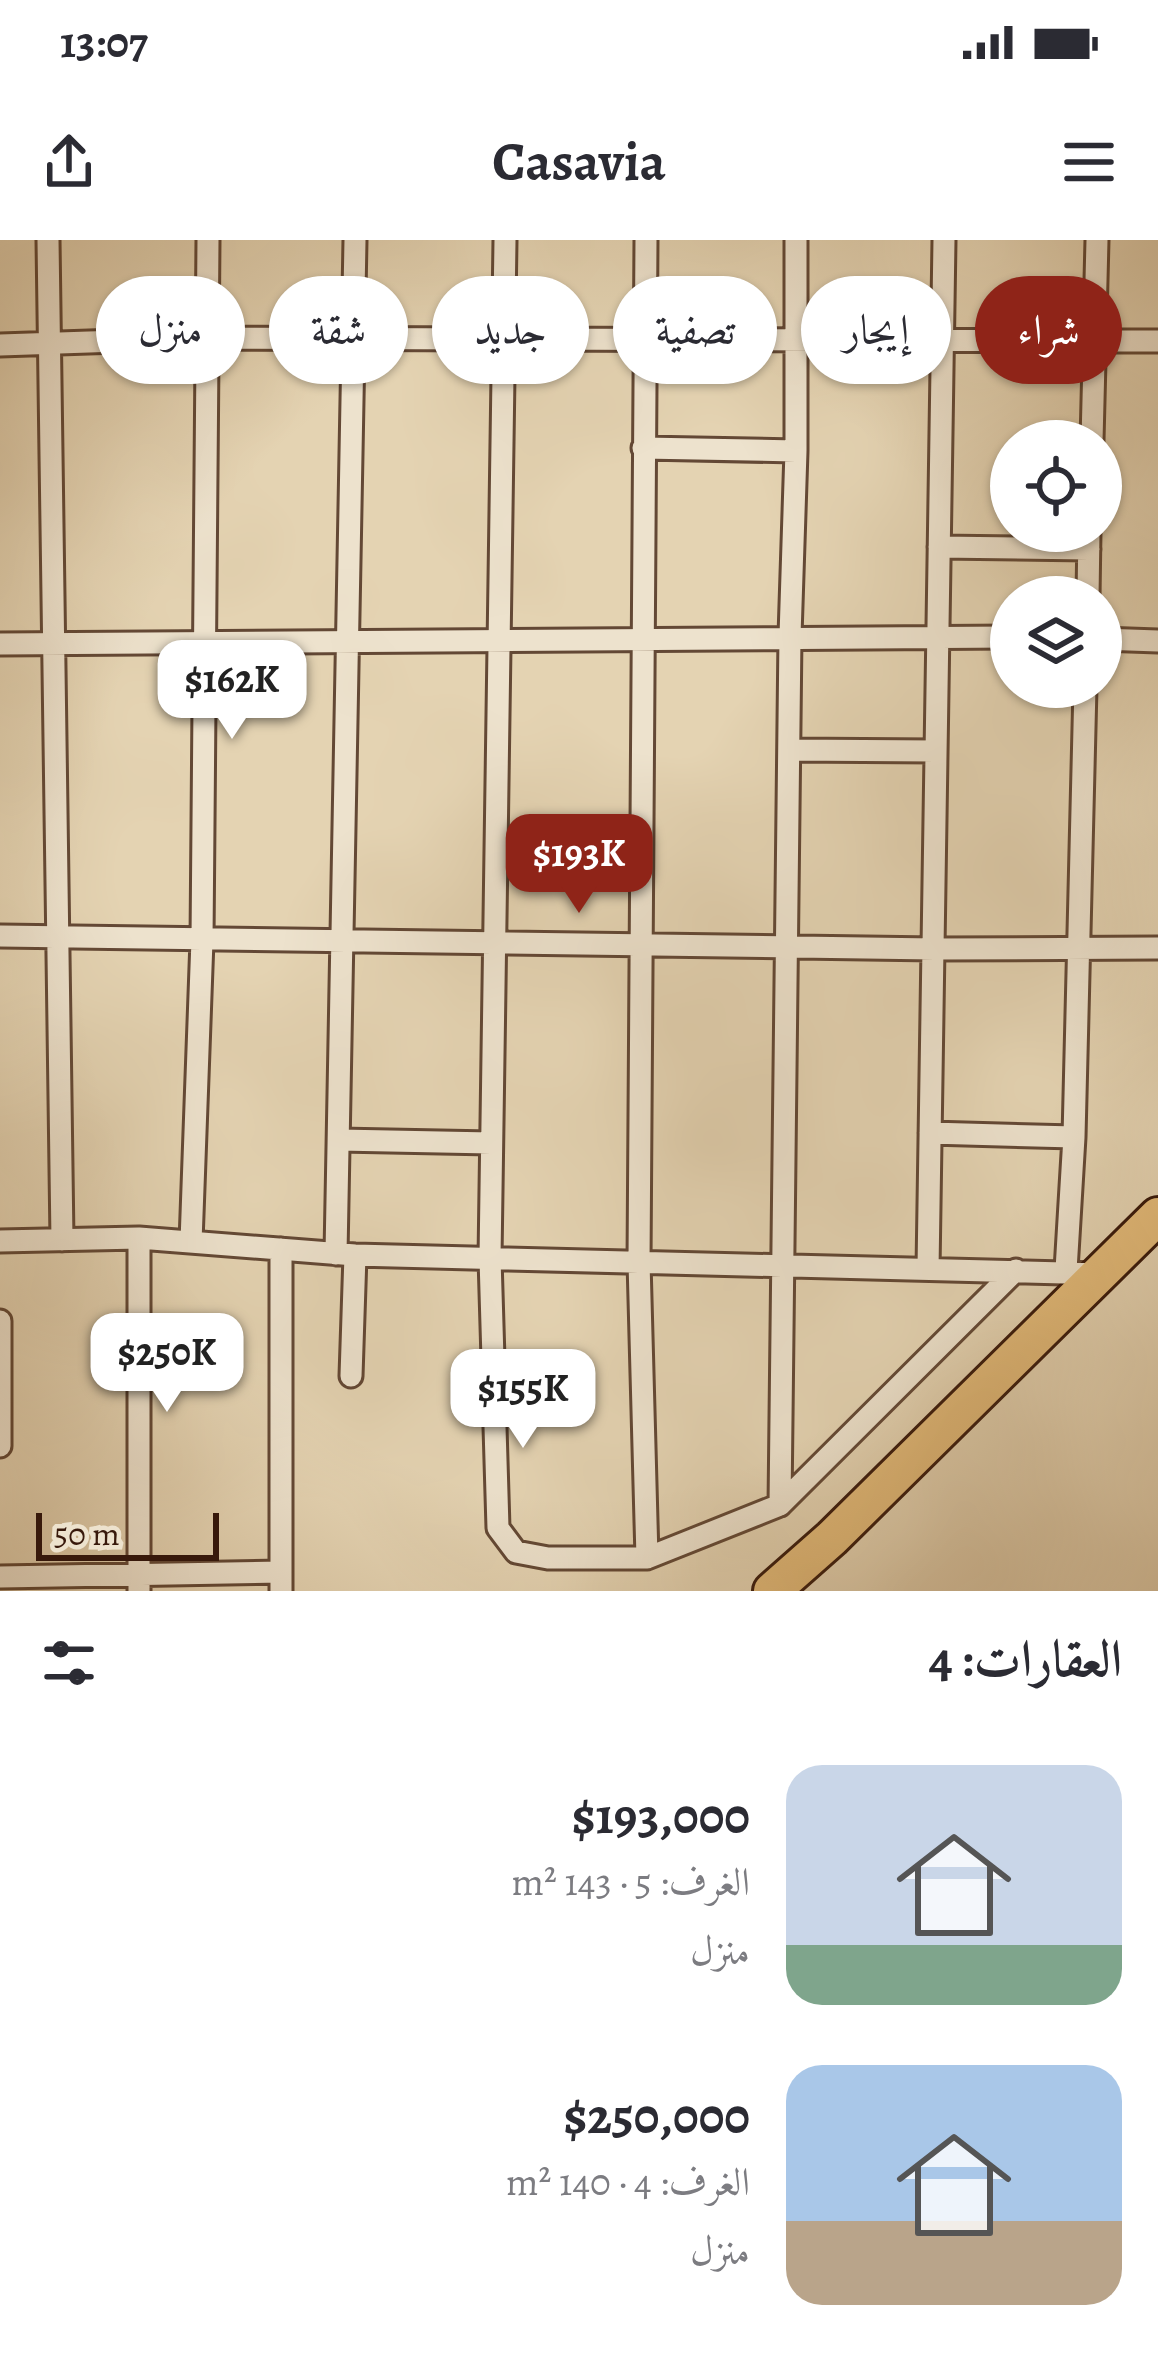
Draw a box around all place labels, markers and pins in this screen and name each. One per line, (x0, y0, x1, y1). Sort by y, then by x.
pin: $162K (148, 640, 316, 742)
pin: $193K (495, 814, 663, 916)
pin: $250K (83, 1313, 251, 1415)
pin: $155K (439, 1349, 607, 1451)

